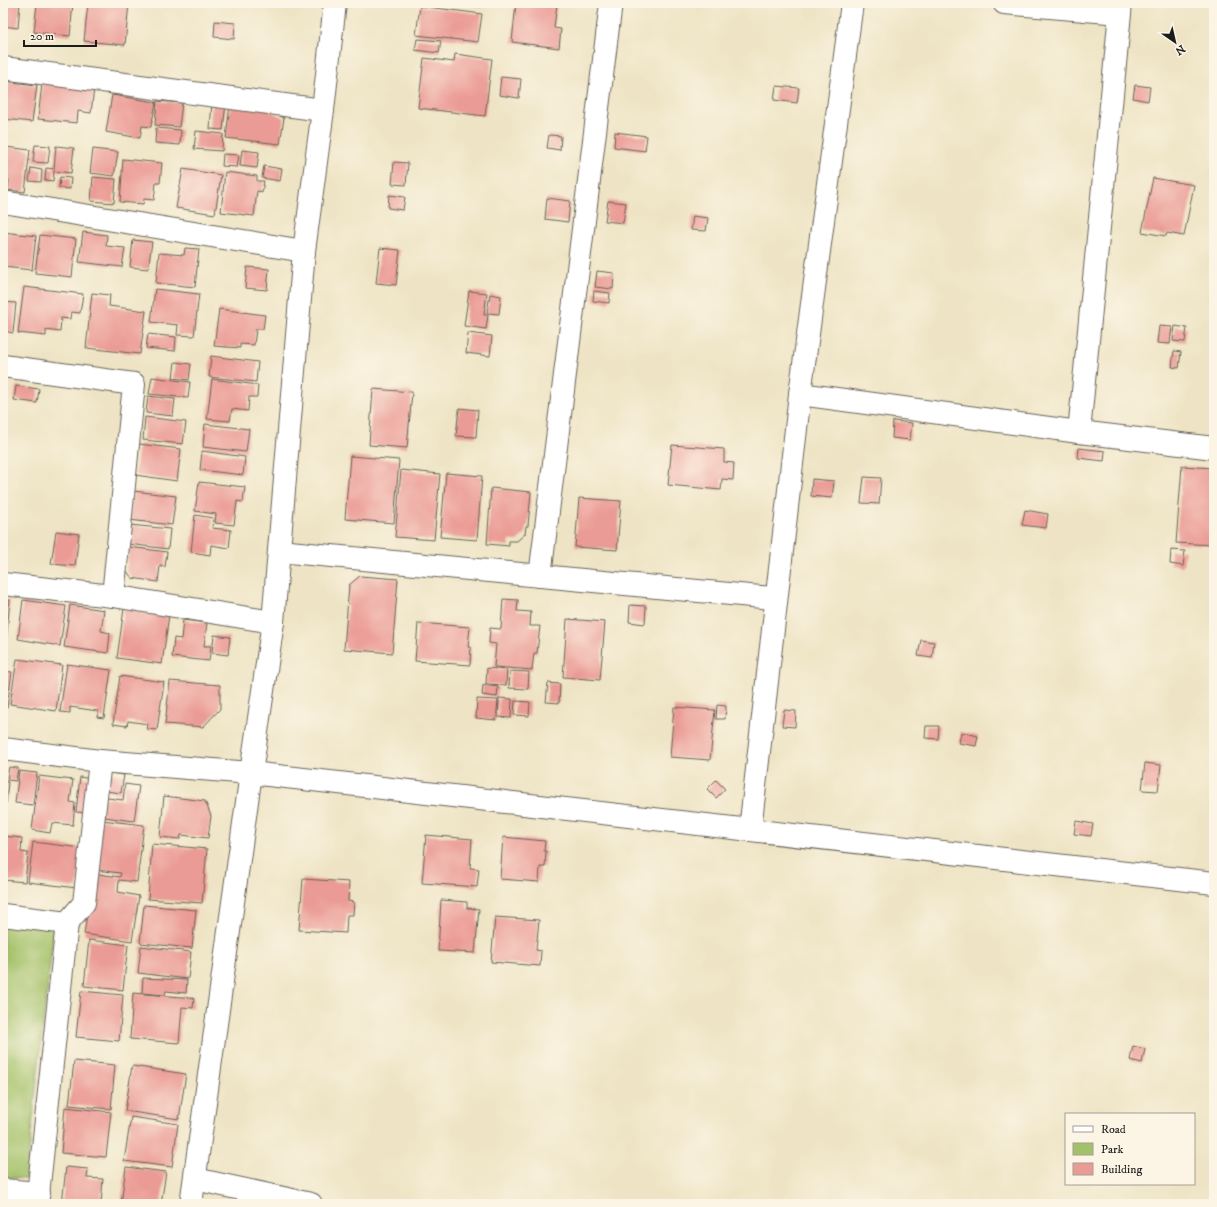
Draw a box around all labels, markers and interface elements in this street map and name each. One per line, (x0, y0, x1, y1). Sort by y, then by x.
scale bar (24, 22, 96, 48)
north arrow (1155, 22, 1195, 62)
text: 20 m (30, 29, 54, 44)
text: N (1172, 41, 1188, 58)
legend (1065, 1113, 1195, 1185)
text: Road (1101, 1122, 1126, 1137)
text: Park (1101, 1142, 1123, 1157)
text: Building (1101, 1162, 1142, 1177)

